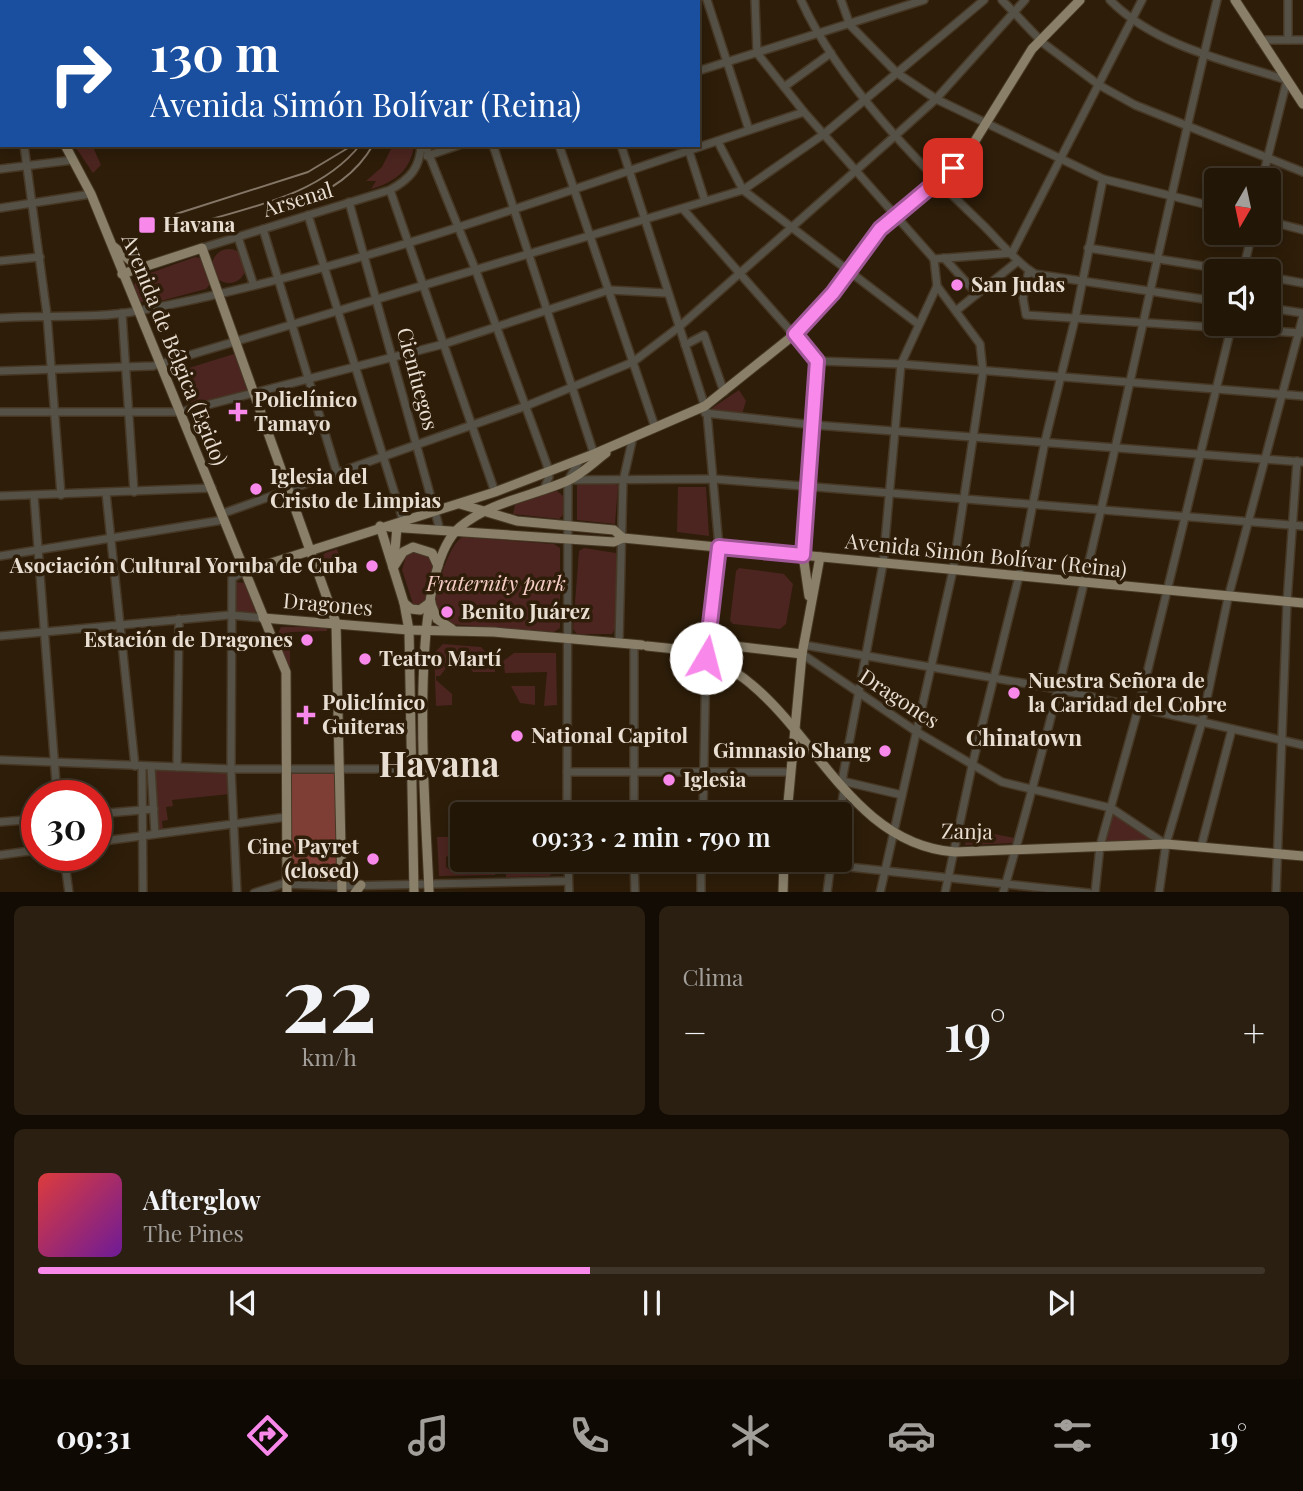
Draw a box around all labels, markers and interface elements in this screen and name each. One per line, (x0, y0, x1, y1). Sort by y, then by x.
text: 130 m (150, 19, 280, 84)
icon: right (35, 28, 126, 119)
text: Avenida Simón Bolívar (Reina) (150, 82, 581, 125)
pin (923, 138, 983, 198)
icon: arrive (934, 149, 972, 187)
north arrow (1204, 168, 1281, 245)
map controls (1204, 168, 1281, 336)
street label: Arsenal (258, 174, 336, 222)
place label: Havana (163, 209, 236, 237)
marker: Havana (137, 215, 157, 235)
street label: Avenida de Bélgica (Egido) (116, 229, 235, 469)
button: sound (1204, 259, 1281, 336)
place label: San Judas (971, 269, 1065, 297)
marker: San Judas (949, 277, 965, 293)
street label: Cienfuegos (392, 324, 446, 433)
place label: Policlínico Tamayo (254, 384, 357, 436)
marker: Policlínico Tamayo (228, 402, 248, 422)
place label: Iglesia del Cristo de Limpias (270, 461, 441, 513)
marker: Iglesia del Cristo de Limpias (248, 481, 264, 497)
street label: Avenida Simón Bolívar (Reina) (843, 525, 1128, 583)
place label: Asociación Cultural Yoruba de Cuba (9, 550, 358, 578)
marker: Asociación Cultural Yoruba de Cuba (364, 558, 380, 574)
park label: Fraternity park (425, 568, 566, 596)
street label: Dragones (282, 585, 374, 621)
place label: Benito Juárez (461, 596, 590, 624)
marker: Benito Juárez (439, 604, 455, 620)
position arrow (669, 621, 743, 695)
place label: Estación de Dragones (84, 624, 293, 652)
marker: Estación de Dragones (299, 632, 315, 648)
place label: Teatro Martí (379, 643, 502, 671)
marker: Teatro Martí (357, 651, 373, 667)
street label: Dragones (855, 661, 945, 734)
place label: Nuestra Señora de la Caridad del Cobre (1028, 665, 1227, 717)
marker: Nuestra Señora de la Caridad del Cobre (1006, 685, 1022, 701)
place label: Policlínico Guiteras (322, 687, 425, 739)
marker: Policlínico Guiteras (296, 705, 316, 725)
place label: National Capitol (531, 720, 689, 748)
district label: Chinatown (966, 721, 1082, 752)
marker: National Capitol (509, 728, 525, 744)
place label: Gimnasio Shang (713, 735, 871, 763)
district label: Havana (379, 739, 499, 786)
marker: Gimnasio Shang (877, 743, 893, 759)
place label: Iglesia (683, 764, 747, 792)
marker: Iglesia (661, 772, 677, 788)
speed limit sign: 30 (21, 780, 112, 871)
street label: Zanja (941, 816, 994, 844)
text: 09:33 · 2 min · 790 m (531, 819, 771, 854)
place label: Cine Payret (closed) (247, 831, 360, 883)
marker: Cine Payret (closed) (365, 851, 381, 867)
text: 22 (282, 935, 377, 1056)
text: Clima (683, 961, 744, 992)
text: 19° (944, 996, 1006, 1065)
text: − (683, 1006, 707, 1057)
text: + (1243, 1006, 1265, 1057)
text: km/h (302, 1041, 357, 1072)
text: Afterglow (143, 1182, 261, 1217)
text: The Pines (143, 1217, 244, 1248)
icon: previous (224, 1284, 262, 1322)
icon: pause (633, 1284, 671, 1322)
icon: next (1042, 1284, 1080, 1322)
icon: directions (243, 1411, 292, 1460)
icon: music (404, 1411, 453, 1460)
icon: phone (565, 1411, 614, 1460)
icon: climate (726, 1411, 775, 1460)
icon: car (887, 1411, 936, 1460)
icon: filters (1048, 1411, 1097, 1460)
text: 09:31 (56, 1414, 131, 1457)
text: 19° (1208, 1414, 1247, 1457)

